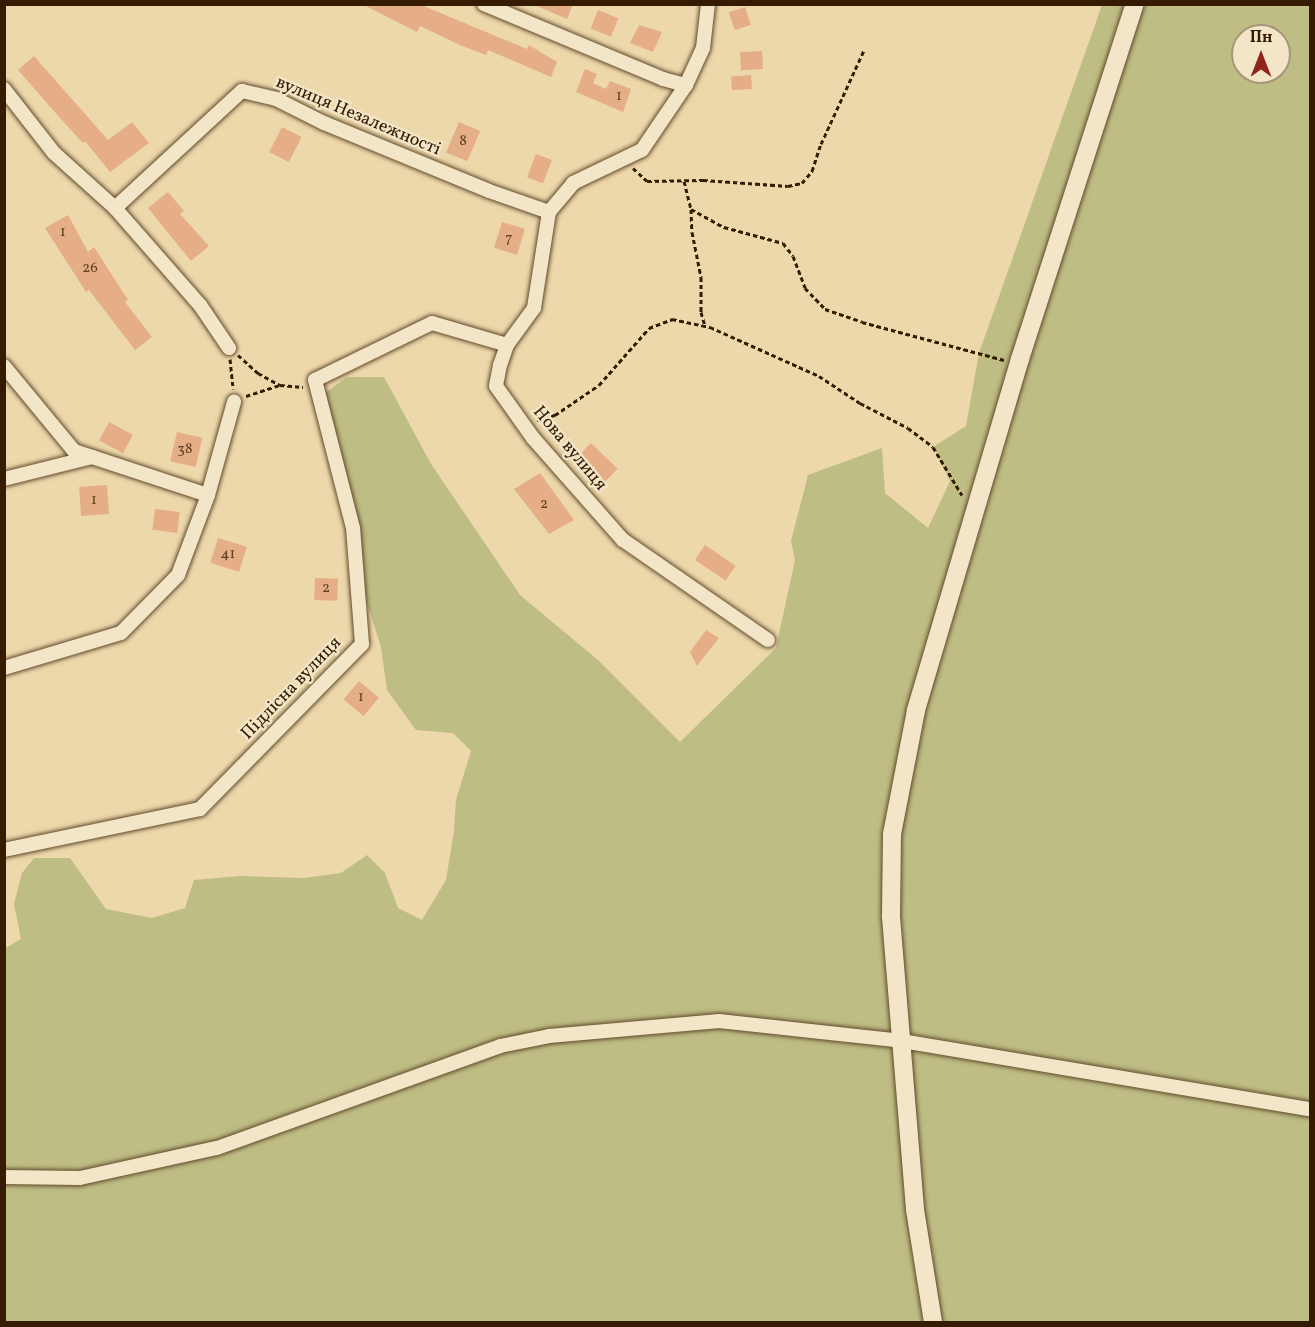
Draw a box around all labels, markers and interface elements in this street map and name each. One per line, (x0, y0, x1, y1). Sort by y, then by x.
north arrow (1231, 24, 1291, 84)
text: Пн (1250, 27, 1272, 49)
street label: вулиця Незалежності (272, 72, 444, 162)
house number: 1 (616, 88, 622, 106)
house number: 8 (459, 133, 467, 151)
house number: 1 (60, 224, 66, 242)
house number: 7 (505, 230, 513, 248)
house number: 26 (82, 260, 98, 278)
street label: Нова вулиця (527, 402, 611, 496)
house number: 38 (177, 441, 193, 459)
house number: 1 (91, 492, 97, 510)
house number: 2 (540, 496, 548, 514)
house number: 41 (221, 546, 235, 564)
house number: 2 (322, 580, 330, 598)
street label: Підлісна вулиця (237, 633, 347, 745)
house number: 1 (358, 689, 364, 707)

